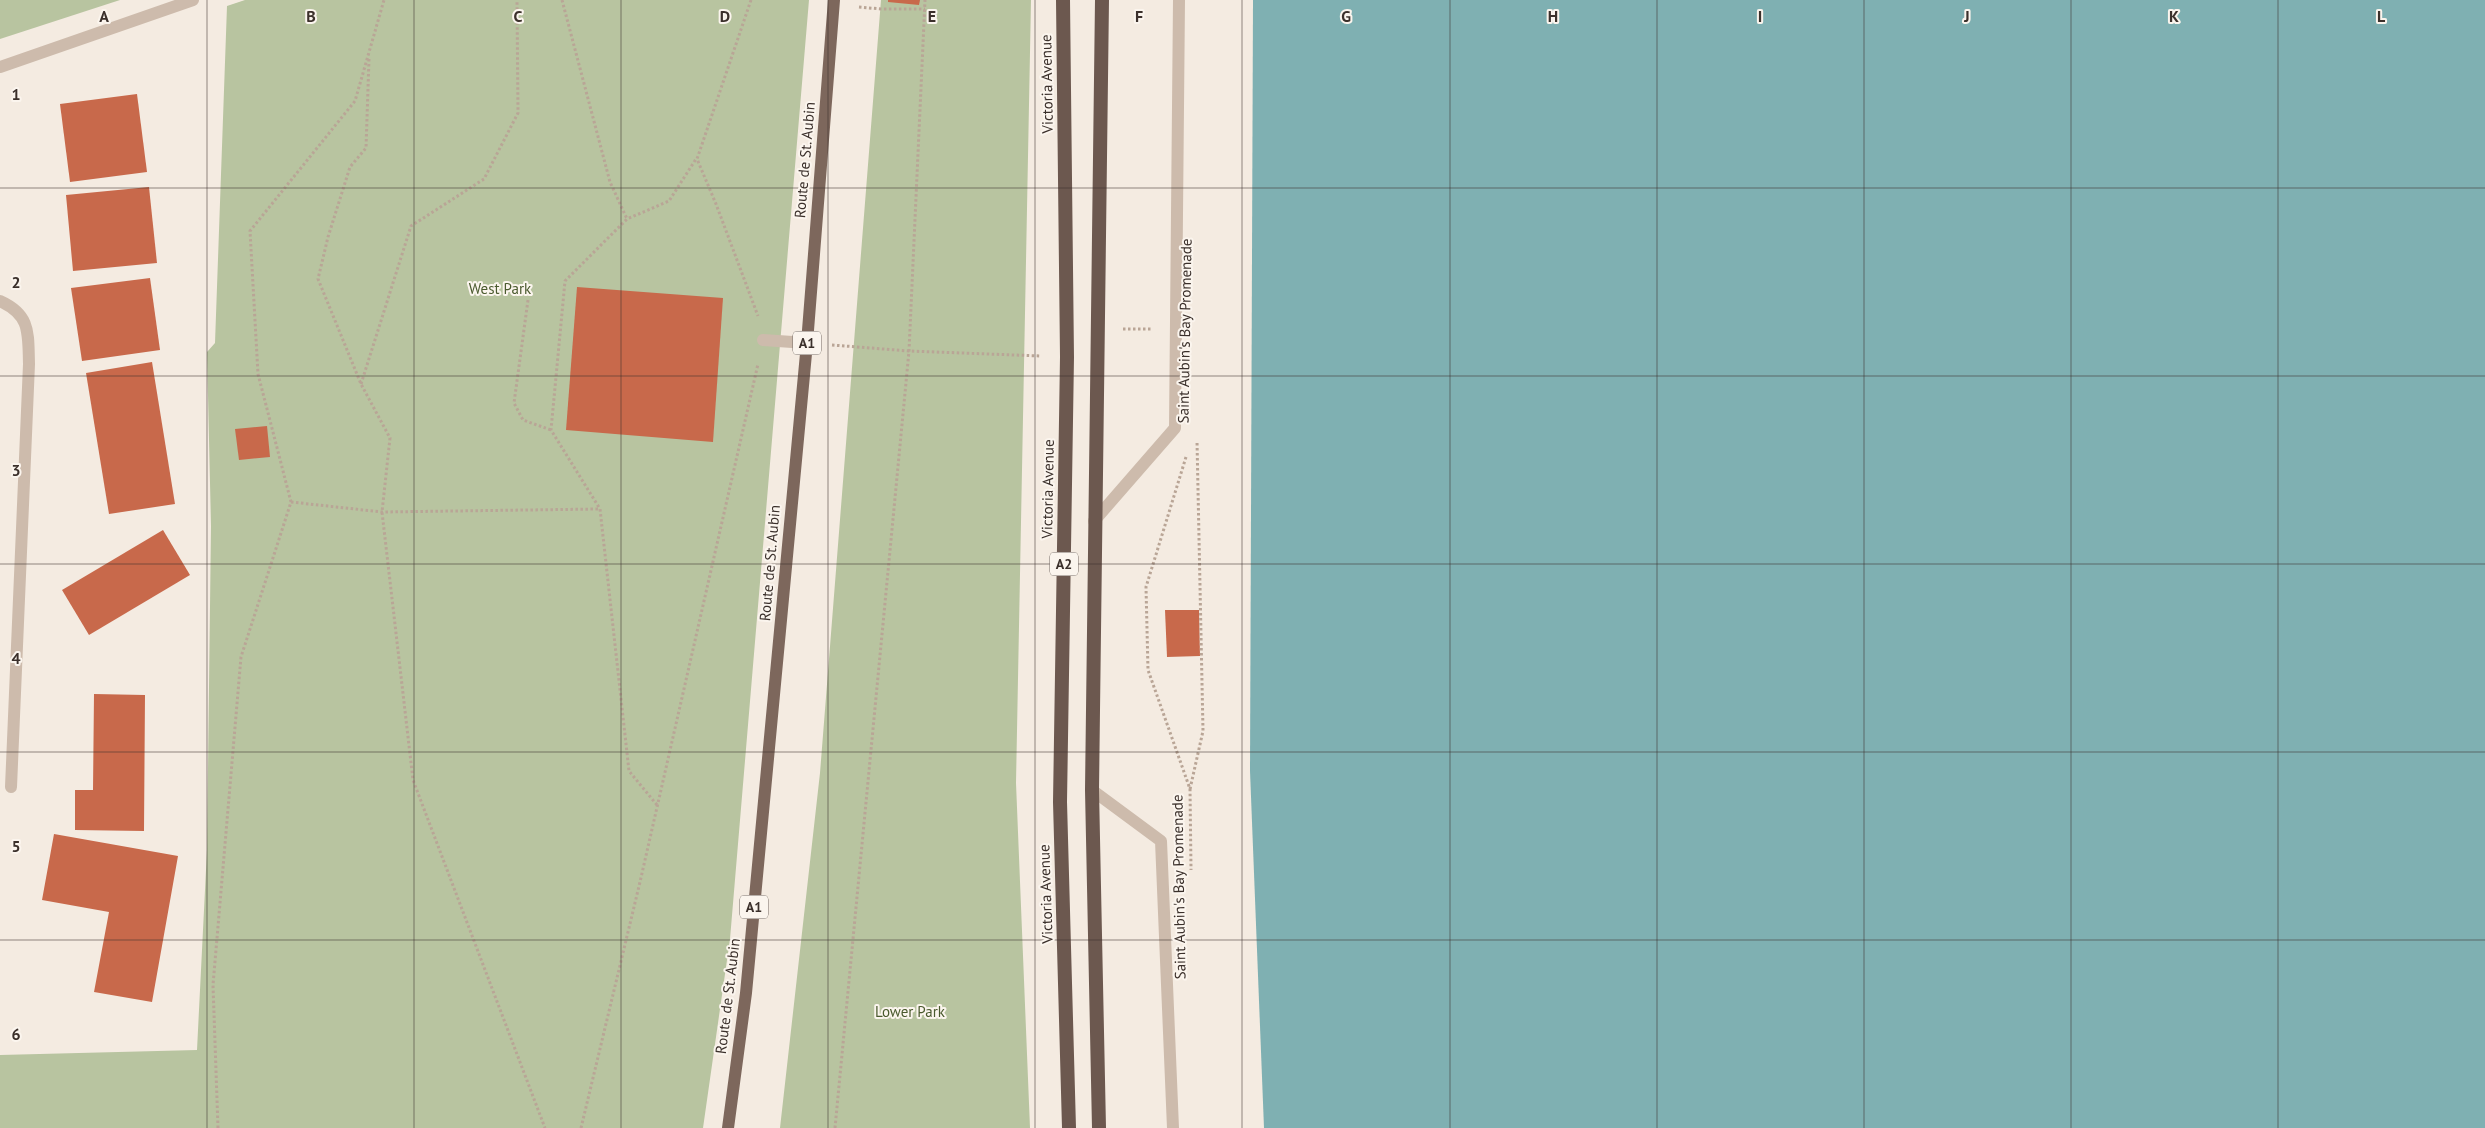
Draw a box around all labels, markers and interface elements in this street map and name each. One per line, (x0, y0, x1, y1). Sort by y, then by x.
text: A (99, 6, 109, 26)
text: B (306, 6, 316, 26)
text: C (514, 6, 523, 26)
text: D (720, 6, 730, 26)
text: E (928, 6, 936, 26)
text: F (1135, 6, 1143, 26)
text: G (1341, 6, 1351, 26)
text: H (1548, 6, 1558, 26)
text: I (1758, 6, 1762, 26)
text: J (1963, 6, 1970, 26)
text: K (2169, 6, 2179, 26)
text: L (2377, 6, 2386, 26)
street label: Victoria Avenue (1036, 34, 1057, 135)
text: 1 (11, 84, 21, 104)
street label: Route de St. Aubin (790, 101, 819, 219)
street label: Saint Aubin's Bay Promenade (1173, 238, 1196, 424)
text: 2 (11, 272, 21, 292)
park label: West Park (469, 279, 532, 298)
road number: A1 (793, 332, 821, 354)
street label: Victoria Avenue (1037, 439, 1058, 540)
text: 3 (11, 460, 21, 480)
street label: Route de St. Aubin (755, 504, 784, 622)
road number: A2 (1050, 552, 1078, 576)
text: 4 (11, 648, 21, 668)
street label: Saint Aubin's Bay Promenade (1167, 794, 1190, 980)
text: 5 (11, 836, 21, 856)
street label: Victoria Avenue (1034, 844, 1057, 945)
road number: A1 (740, 896, 768, 919)
street label: Route de St. Aubin (711, 937, 744, 1055)
park label: Lower Park (875, 1002, 946, 1021)
text: 6 (11, 1024, 21, 1044)

